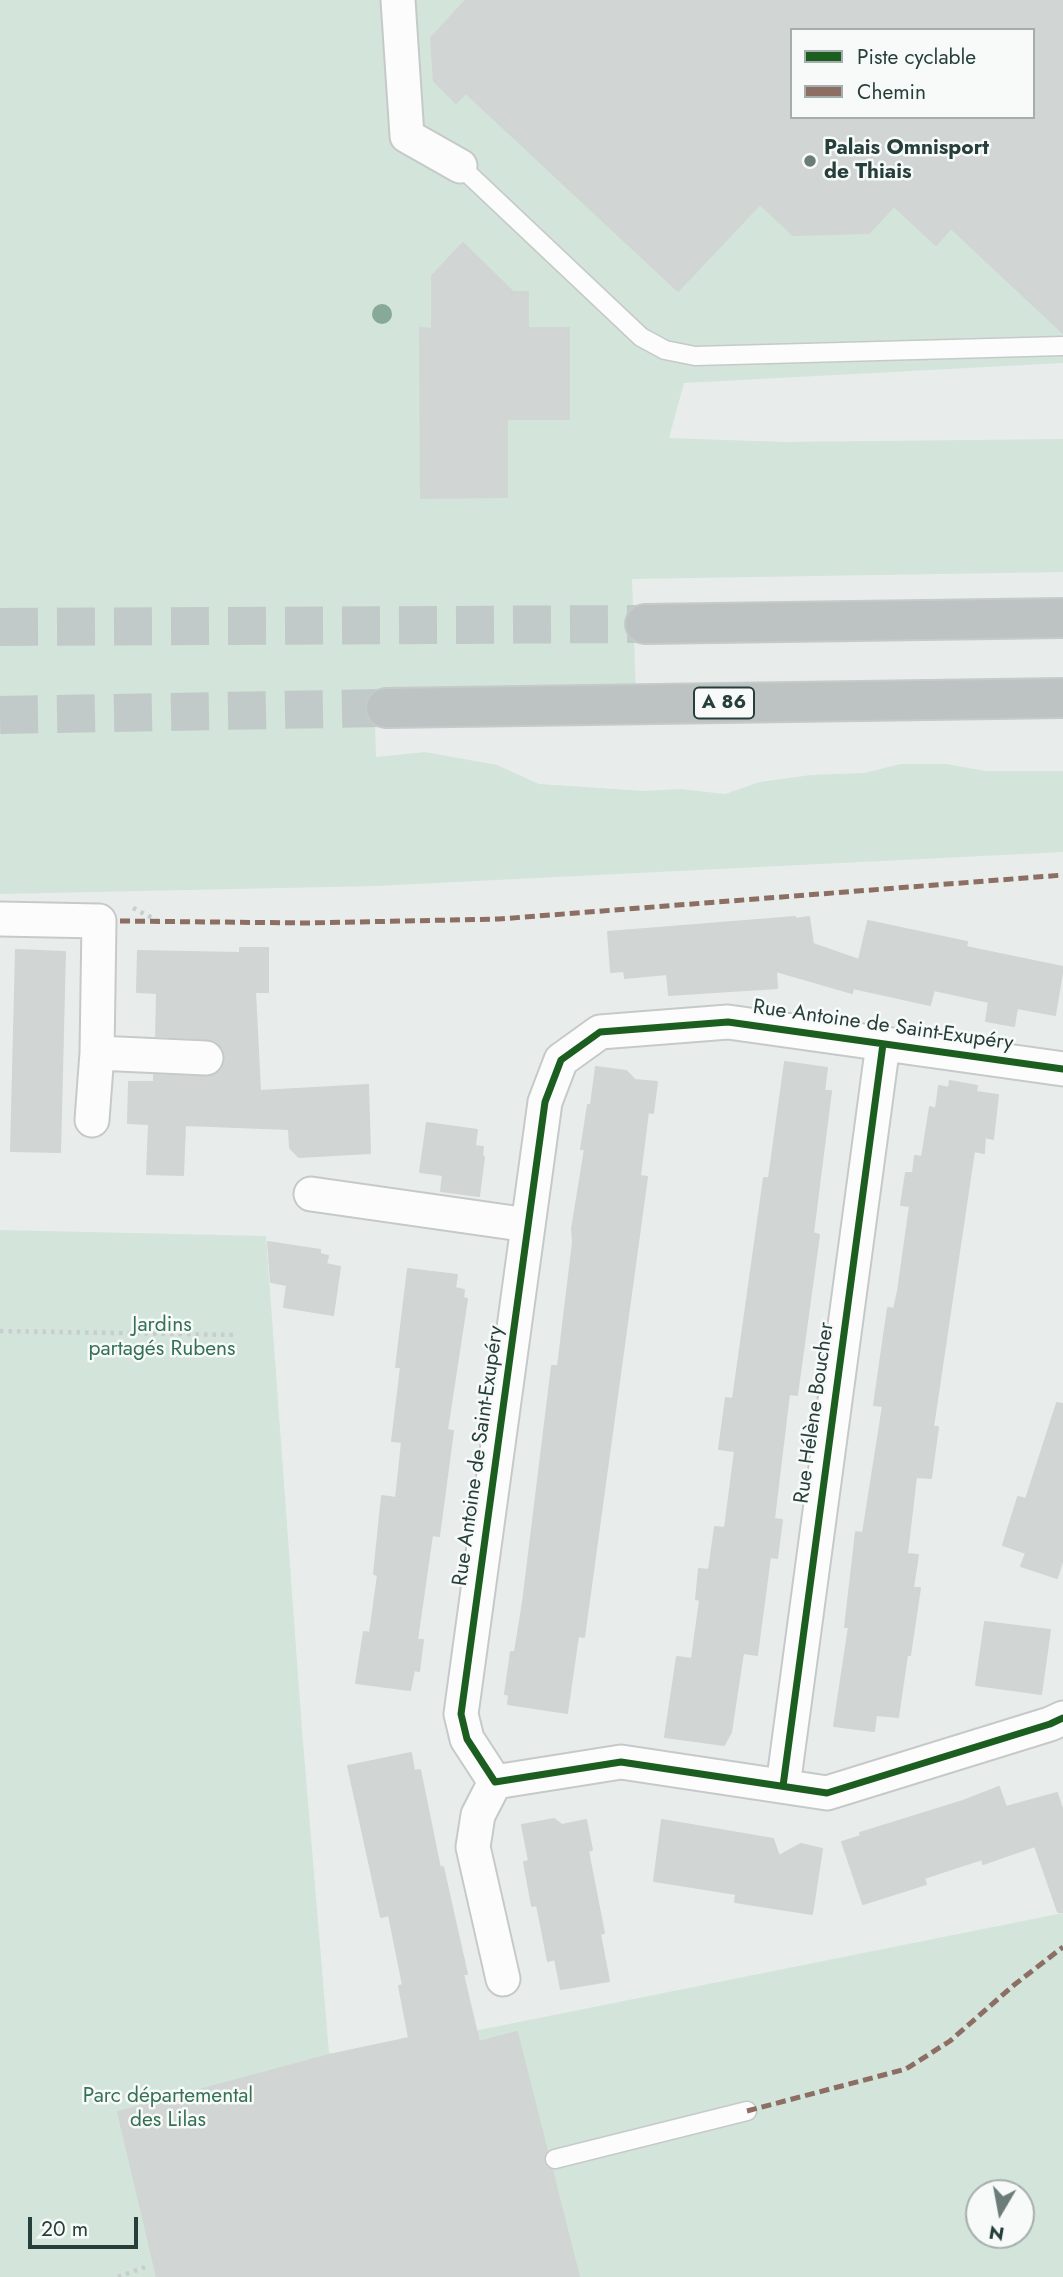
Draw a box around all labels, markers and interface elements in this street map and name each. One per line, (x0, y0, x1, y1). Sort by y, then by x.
legend (790, 28, 1035, 119)
text: Piste cyclable (857, 42, 976, 72)
text: Chemin (857, 77, 926, 107)
place label: Palais Omnisport de Thiais (824, 136, 989, 186)
marker: Palais Omnisport de Thiais (802, 153, 818, 169)
road number: A 86 (694, 688, 754, 718)
street label: Rue Antoine de Saint-Exupéry (751, 995, 1015, 1057)
park label: Jardins partagés Rubens (88, 1313, 236, 1363)
street label: Rue Hélène Boucher (790, 1321, 840, 1505)
street label: Rue Antoine de Saint-Exupéry (448, 1324, 510, 1588)
park label: Parc départemental des Lilas (83, 2084, 253, 2134)
north arrow (965, 2179, 1035, 2249)
scale bar (32, 2204, 142, 2248)
text: 20 m (41, 2214, 88, 2244)
text: N (987, 2219, 1006, 2248)

